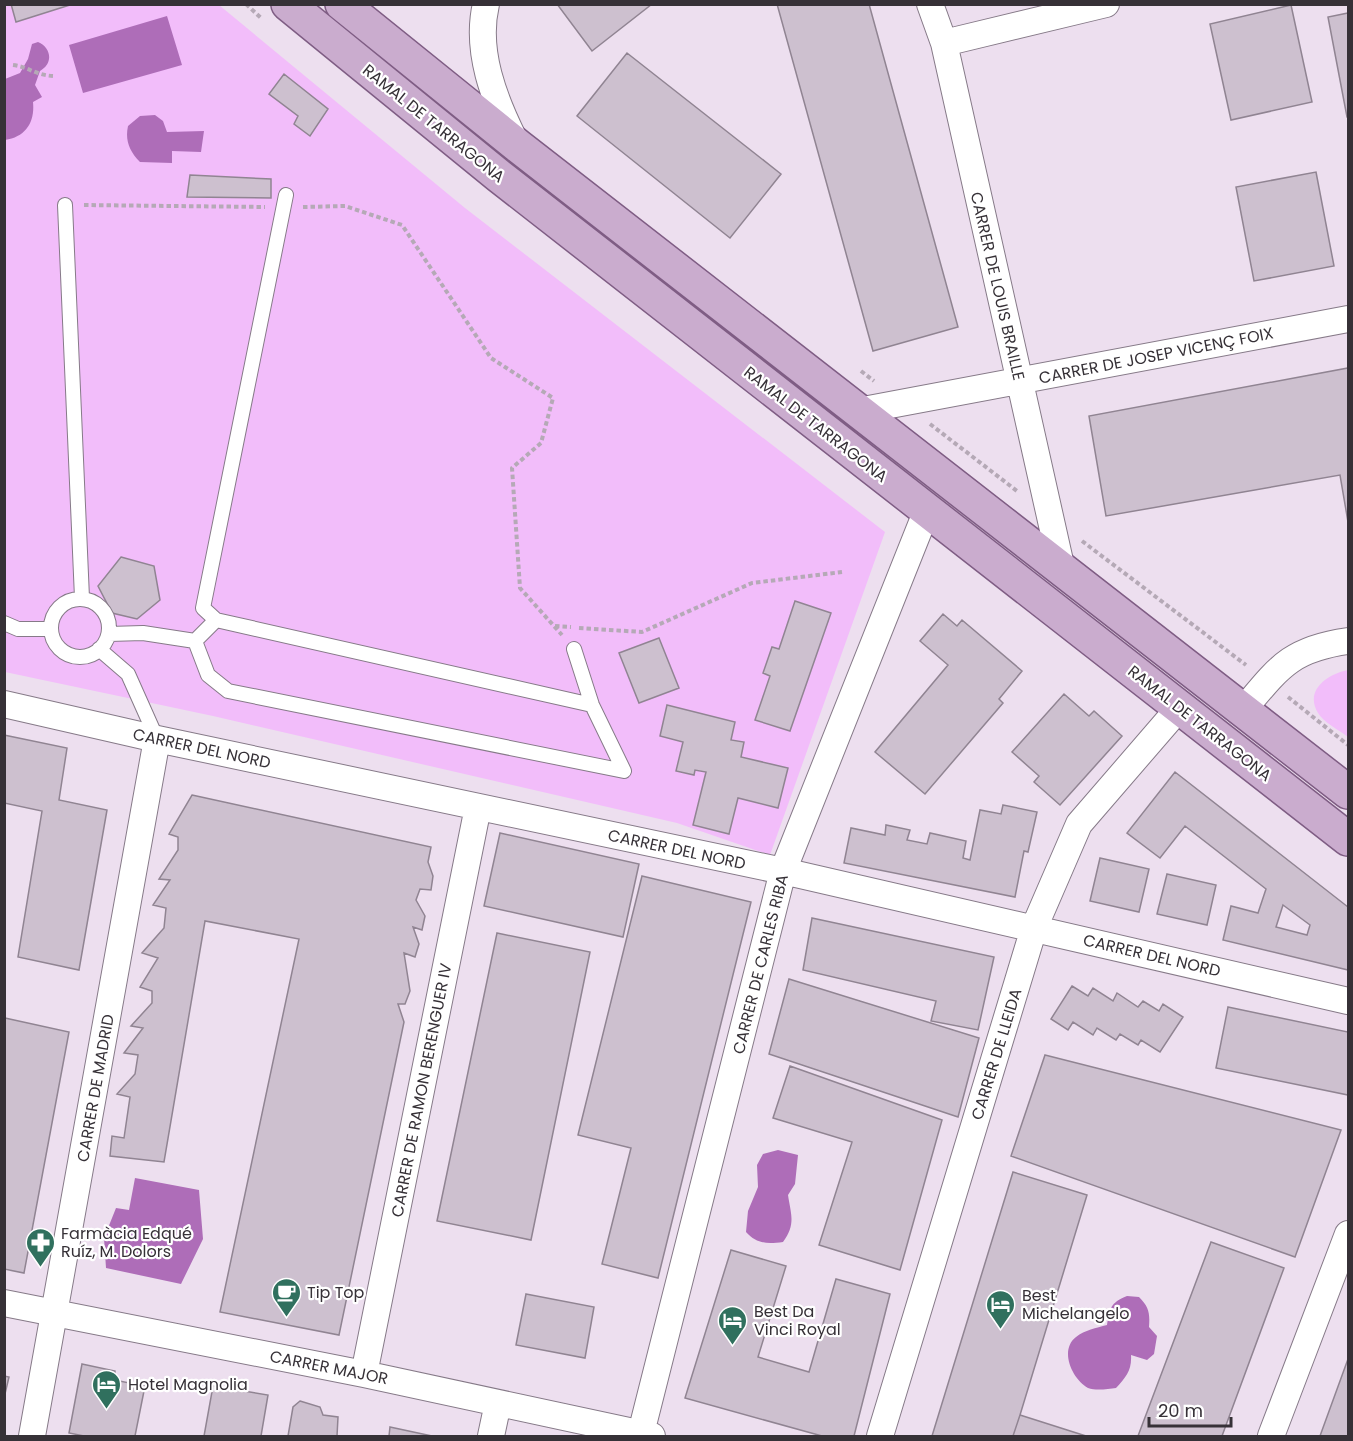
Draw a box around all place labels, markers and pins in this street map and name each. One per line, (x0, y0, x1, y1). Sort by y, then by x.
place label: Farmàcia Edqué Ruíz, M. Dolors (61, 1222, 192, 1263)
pharmacy icon: Farmàcia Edqué Ruíz, M. Dolors (24, 1226, 56, 1268)
cafe icon: Tip Top (270, 1276, 302, 1318)
place label: Tip Top (307, 1281, 365, 1304)
place label: Best Michelangelo (1022, 1284, 1130, 1325)
hotel icon: Best Michelangelo (985, 1288, 1017, 1330)
place label: Best Da Vinci Royal (754, 1300, 841, 1341)
hotel icon: Best Da Vinci Royal (717, 1304, 749, 1346)
hotel icon: Hotel Magnolia (91, 1368, 123, 1410)
place label: Hotel Magnolia (128, 1373, 248, 1396)

